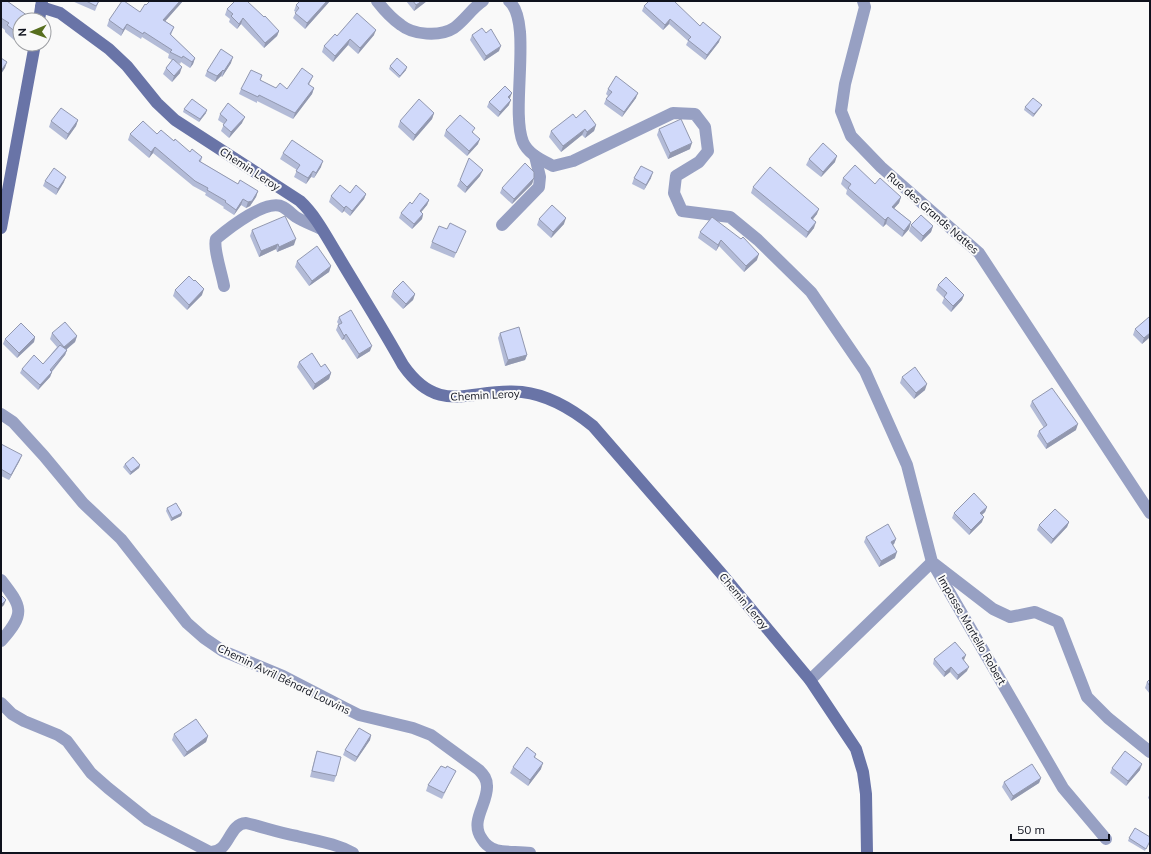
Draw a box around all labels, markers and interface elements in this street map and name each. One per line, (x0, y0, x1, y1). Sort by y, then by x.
north arrow (12, 12, 52, 52)
text: N (15, 28, 29, 37)
street label: Chemin Leroy (217, 144, 283, 194)
street label: Rue des Grands Nattes (884, 169, 982, 257)
street label: Chemin Leroy (450, 386, 520, 404)
street label: Chemin Leroy (716, 570, 772, 632)
street label: Impasse Martello Robert (935, 573, 1009, 688)
street label: Chemin Avril Bénard Louvins (215, 641, 353, 717)
scale bar (1011, 816, 1109, 842)
text: 50 m (1017, 822, 1045, 837)

